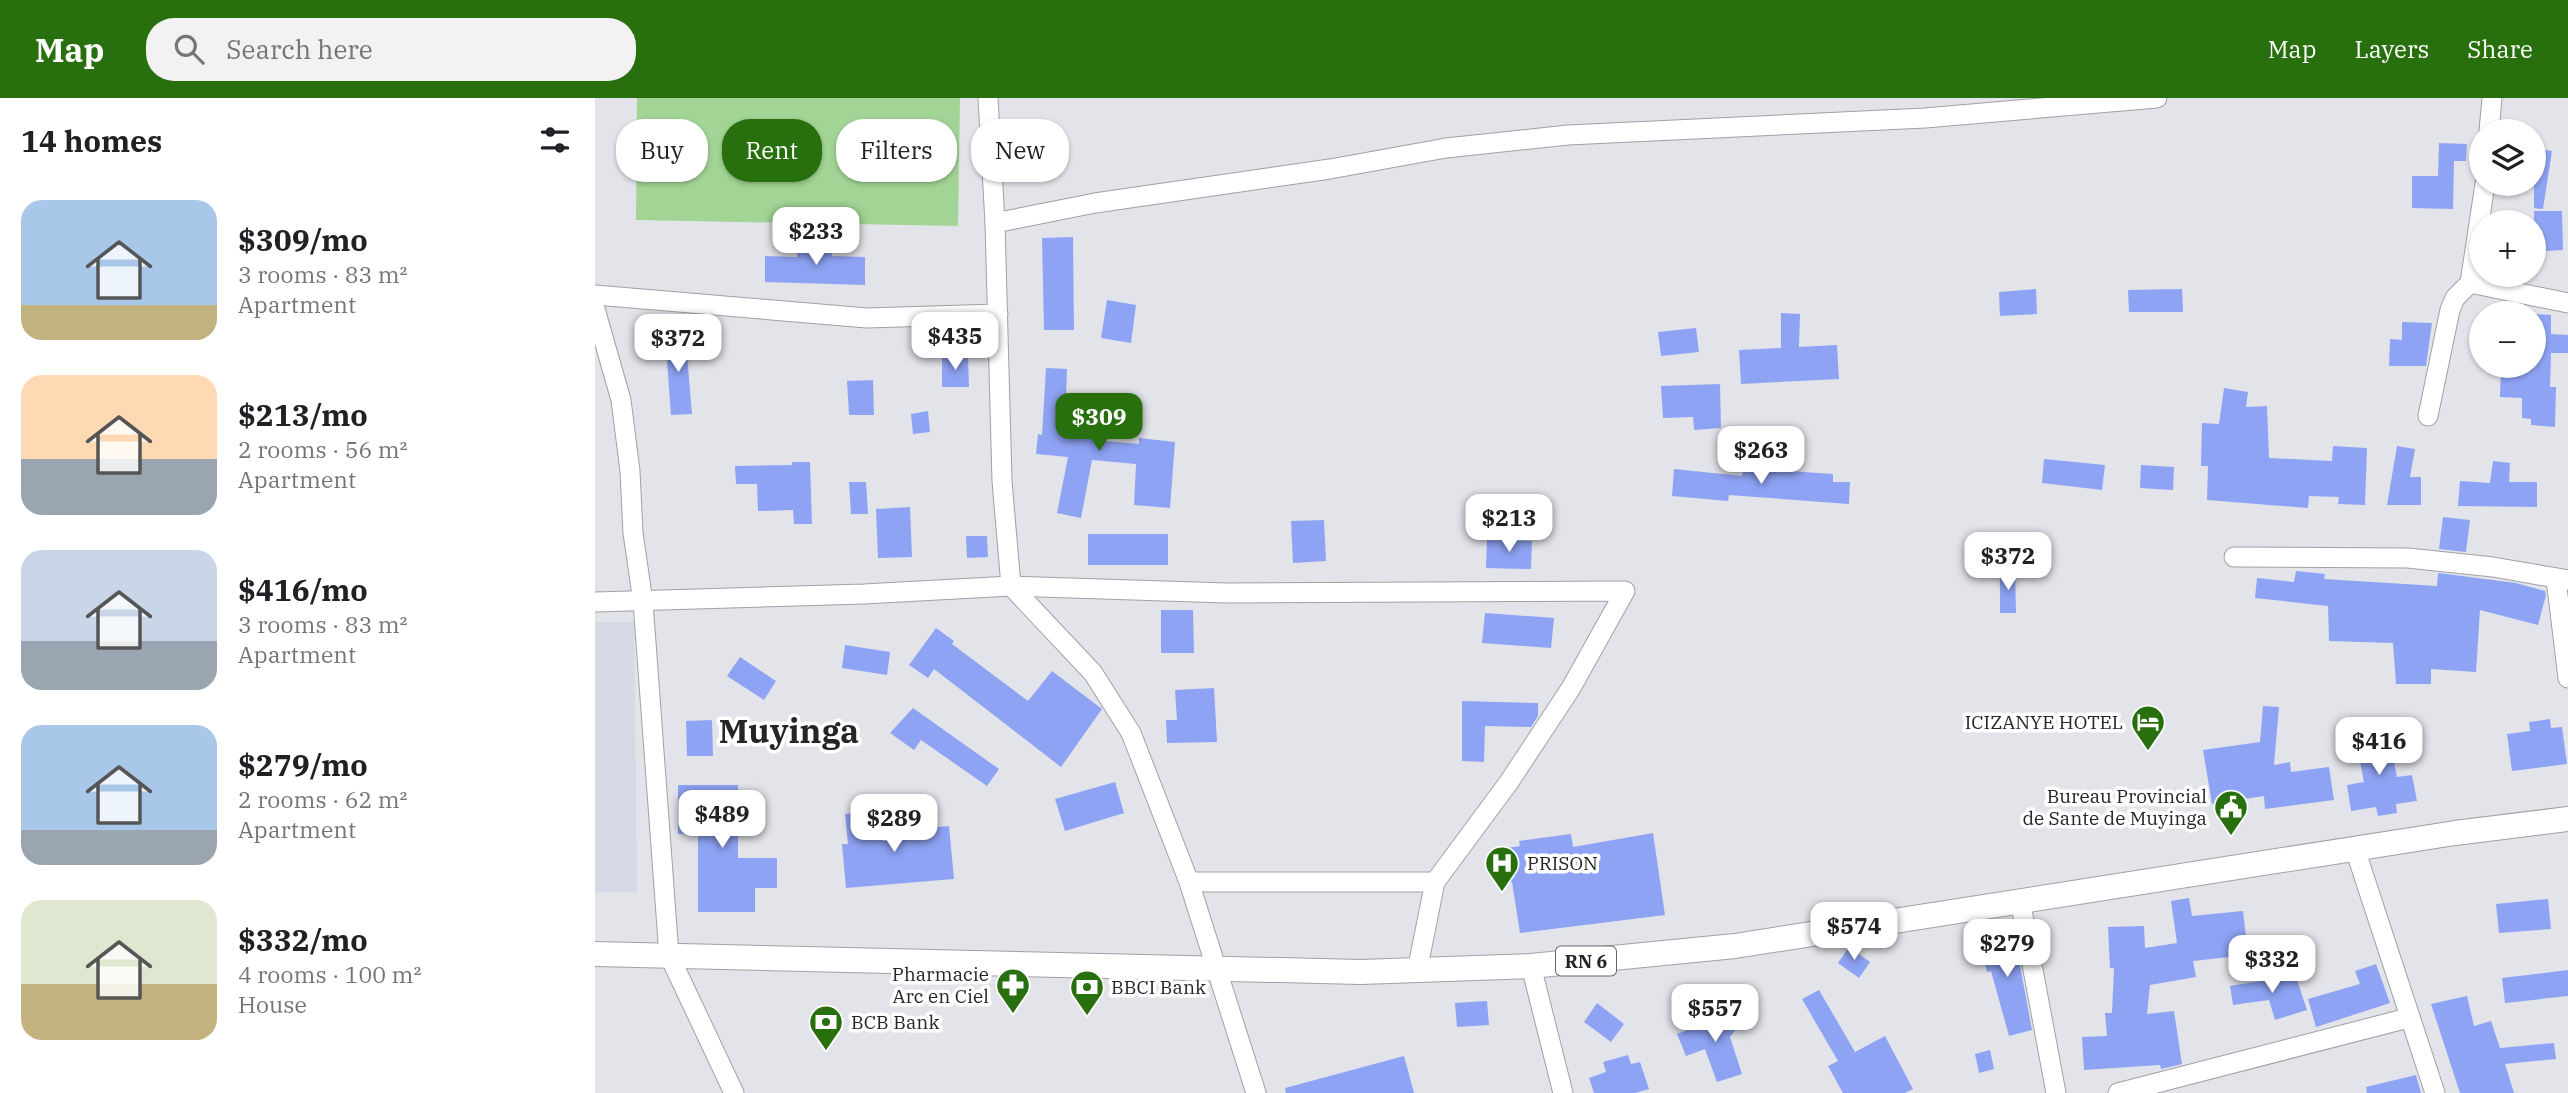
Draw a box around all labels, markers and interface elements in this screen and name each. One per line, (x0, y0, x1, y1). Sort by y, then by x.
search box (146, 18, 636, 81)
text: Map (35, 28, 104, 71)
icon: search (170, 30, 208, 68)
text: Search here (226, 32, 373, 66)
text: Map (2268, 33, 2316, 65)
text: Layers (2354, 33, 2429, 65)
text: Share (2467, 33, 2533, 65)
chip: Buy (616, 119, 708, 182)
chip: Rent (722, 119, 822, 182)
chip: Filters (836, 119, 957, 182)
chip: New (971, 119, 1069, 182)
map controls (2469, 119, 2546, 378)
button: layers (2469, 119, 2546, 196)
text: 14 homes (21, 121, 162, 160)
icon: filters (536, 121, 574, 159)
pin: $233 (775, 208, 857, 267)
button: + (2469, 210, 2546, 287)
text: $233 (788, 215, 844, 245)
text: $309/mo (238, 220, 368, 259)
icon: home (77, 228, 161, 312)
text: 3 rooms · 83 m² (238, 259, 408, 289)
text: Apartment (238, 289, 356, 319)
button: − (2469, 301, 2546, 378)
pin: $435 (914, 313, 996, 372)
pin: $372 (637, 314, 719, 374)
text: $435 (927, 320, 983, 350)
text: $372 (650, 322, 706, 352)
pin: $309 (1058, 394, 1140, 453)
text: $213/mo (238, 395, 368, 434)
text: $309 (1071, 401, 1127, 431)
icon: home (77, 403, 161, 487)
pin: $263 (1720, 426, 1802, 486)
text: 2 rooms · 56 m² (238, 434, 408, 464)
text: $263 (1733, 434, 1789, 464)
text: Apartment (238, 464, 356, 494)
pin: $213 (1468, 494, 1550, 554)
text: $213 (1481, 502, 1537, 532)
pin: $372 (1967, 532, 2049, 592)
text: $372 (1980, 540, 2036, 570)
text: $416/mo (238, 570, 368, 609)
icon: home (77, 578, 161, 662)
text: 3 rooms · 83 m² (238, 609, 408, 639)
text: Apartment (238, 639, 356, 669)
hotel icon: ICIZANYE HOTEL (2129, 703, 2167, 752)
district label: Muyinga (719, 709, 859, 752)
place label: ICIZANYE HOTEL (1965, 710, 2123, 734)
pin: $416 (2338, 718, 2420, 777)
text: $416 (2351, 725, 2407, 755)
text: $279/mo (238, 745, 368, 784)
icon: home (77, 753, 161, 837)
text: 2 rooms · 62 m² (238, 784, 408, 814)
place label: Bureau Provincial de Sante de Muyinga (2022, 784, 2207, 830)
public building icon: Bureau Provincial de Sante de Muyinga (2212, 788, 2250, 837)
pin: $489 (681, 790, 763, 850)
pin: $289 (853, 794, 935, 854)
text: $489 (694, 798, 750, 828)
text: $289 (866, 802, 922, 832)
text: Apartment (238, 814, 356, 844)
hospital icon: PRISON (1483, 844, 1521, 893)
place label: PRISON (1527, 851, 1598, 875)
pin: $574 (1813, 902, 1895, 962)
text: $574 (1826, 910, 1882, 940)
text: $332/mo (238, 920, 368, 959)
pin: $279 (1966, 920, 2048, 979)
text: $279 (1979, 927, 2035, 957)
icon: home (77, 928, 161, 1012)
pin: $332 (2231, 936, 2313, 995)
text: $332 (2244, 943, 2300, 973)
road number: RN 6 (1556, 946, 1616, 976)
text: 4 rooms · 100 m² (238, 959, 421, 989)
place label: Pharmacie Arc en Ciel (892, 962, 989, 1008)
pharmacy icon: Pharmacie Arc en Ciel (994, 966, 1032, 1015)
bank icon: BBCI Bank (1068, 968, 1106, 1017)
place label: BBCI Bank (1111, 975, 1206, 999)
pin: $557 (1674, 984, 1756, 1044)
text: House (238, 989, 307, 1019)
text: $557 (1687, 992, 1743, 1022)
bank icon: BCB Bank (807, 1003, 845, 1052)
place label: BCB Bank (851, 1010, 940, 1034)

